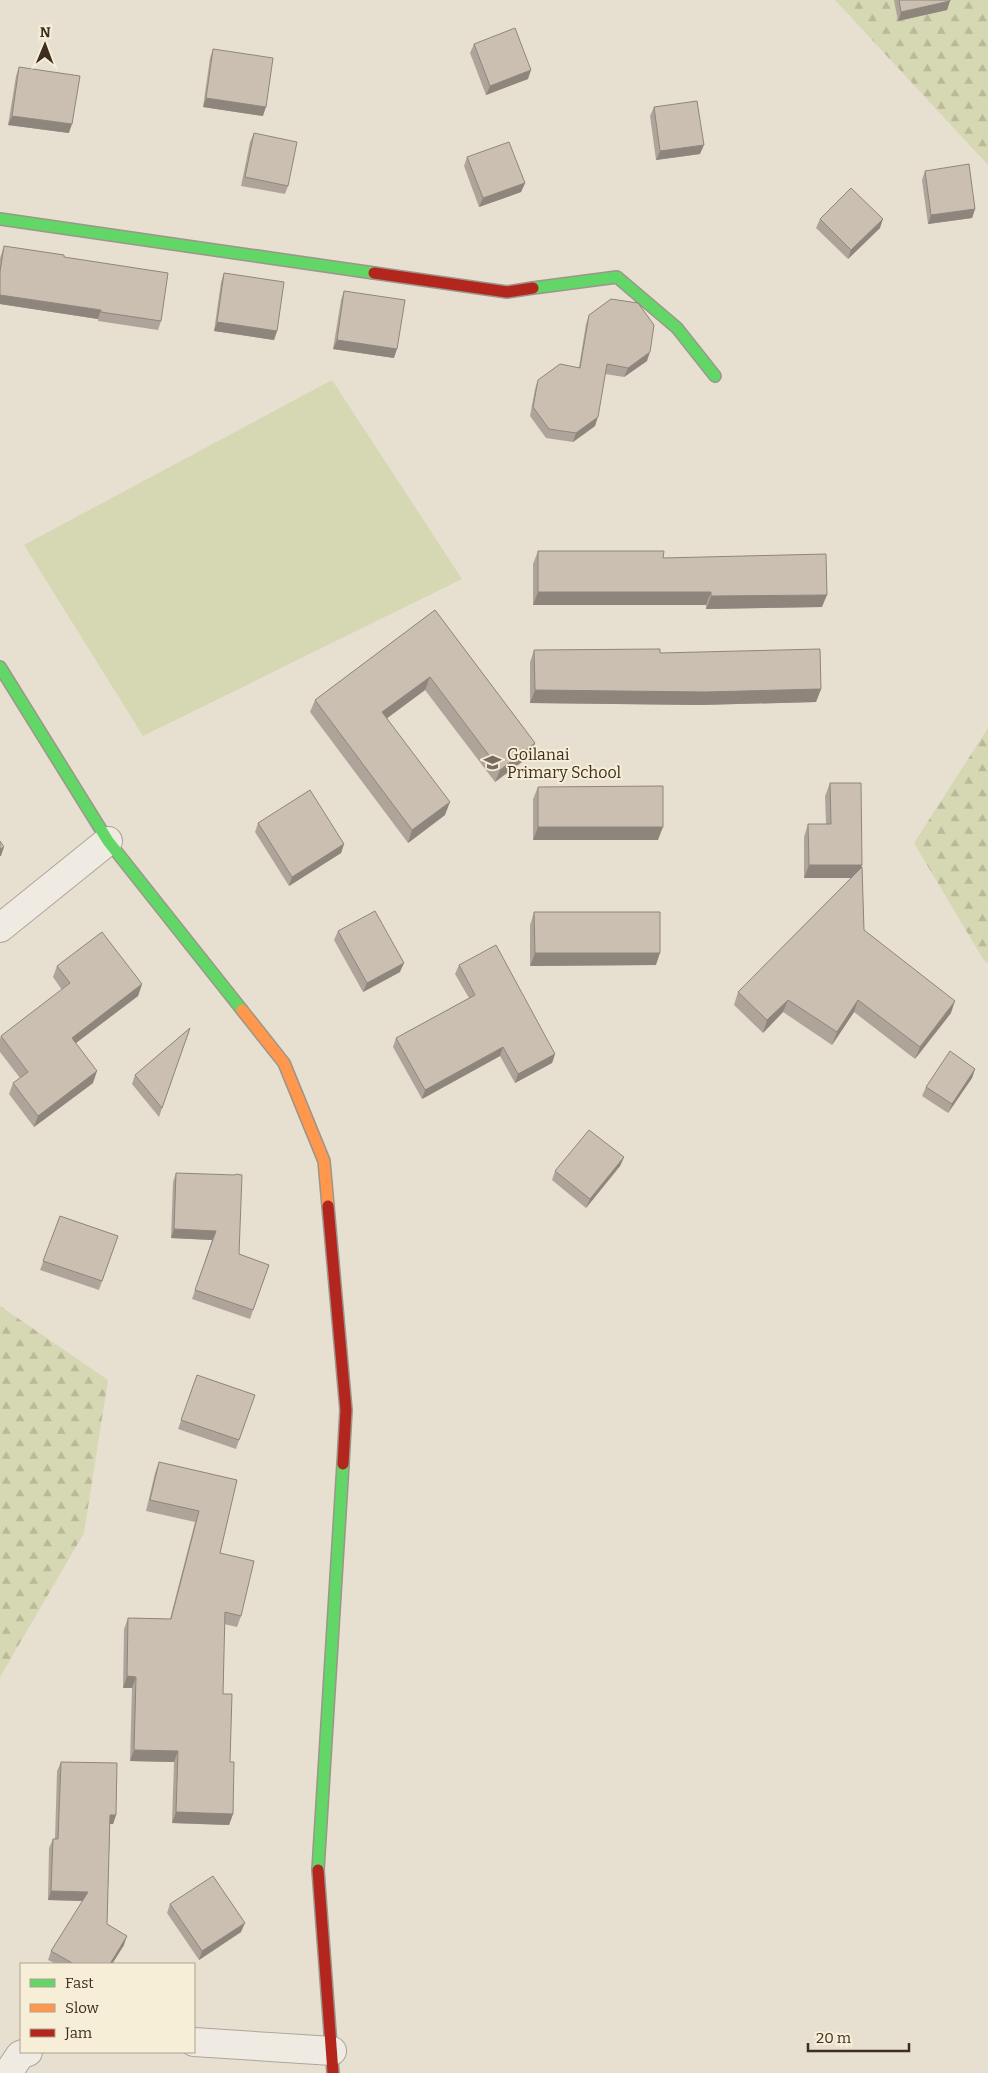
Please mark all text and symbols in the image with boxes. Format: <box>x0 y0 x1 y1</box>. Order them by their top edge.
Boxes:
north arrow <box>20 20 70 70</box>
text: N <box>40 24 51 41</box>
place label: Goilanai Primary School <box>507 745 622 782</box>
school or university icon: Goilanai Primary School <box>483 753 503 773</box>
legend <box>20 1963 195 2053</box>
text: Fast <box>65 1974 94 1992</box>
text: Slow <box>65 1999 100 2017</box>
scale bar <box>808 2020 909 2052</box>
text: Jam <box>64 2024 93 2042</box>
text: 20 m <box>816 2029 852 2047</box>

